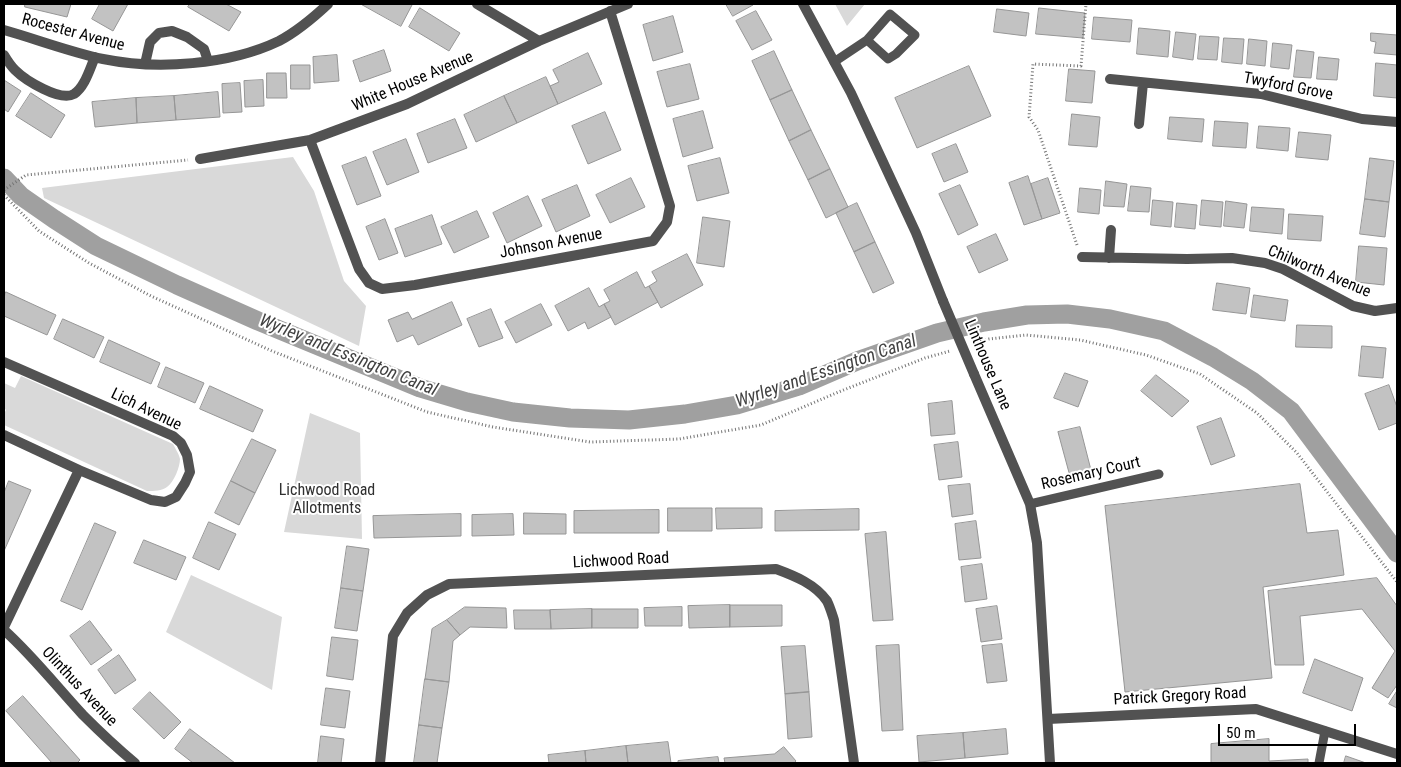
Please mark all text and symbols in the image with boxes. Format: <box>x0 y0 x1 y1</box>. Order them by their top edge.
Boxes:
street label: Rocester Avenue <box>20 10 126 56</box>
street label: White House Avenue <box>350 48 476 116</box>
street label: Twyford Grove <box>1242 69 1334 105</box>
street label: Johnson Avenue <box>498 225 604 263</box>
street label: Chilworth Avenue <box>1265 242 1373 302</box>
water label: Wyrley and Essington Canal <box>256 310 440 402</box>
street label: Linthouse Lane <box>959 317 1015 413</box>
water label: Wyrley and Essington Canal <box>733 331 919 413</box>
street label: Lich Avenue <box>108 385 184 435</box>
street label: Rosemary Court <box>1040 453 1142 495</box>
park label: Lichwood Road Allotments <box>279 481 375 519</box>
street label: Lichwood Road <box>572 549 670 573</box>
street label: Olinthus Avenue <box>37 643 121 731</box>
street label: Patrick Gregory Road <box>1113 684 1247 710</box>
scale bar <box>1221 714 1358 746</box>
text: 50 m <box>1226 724 1256 742</box>

